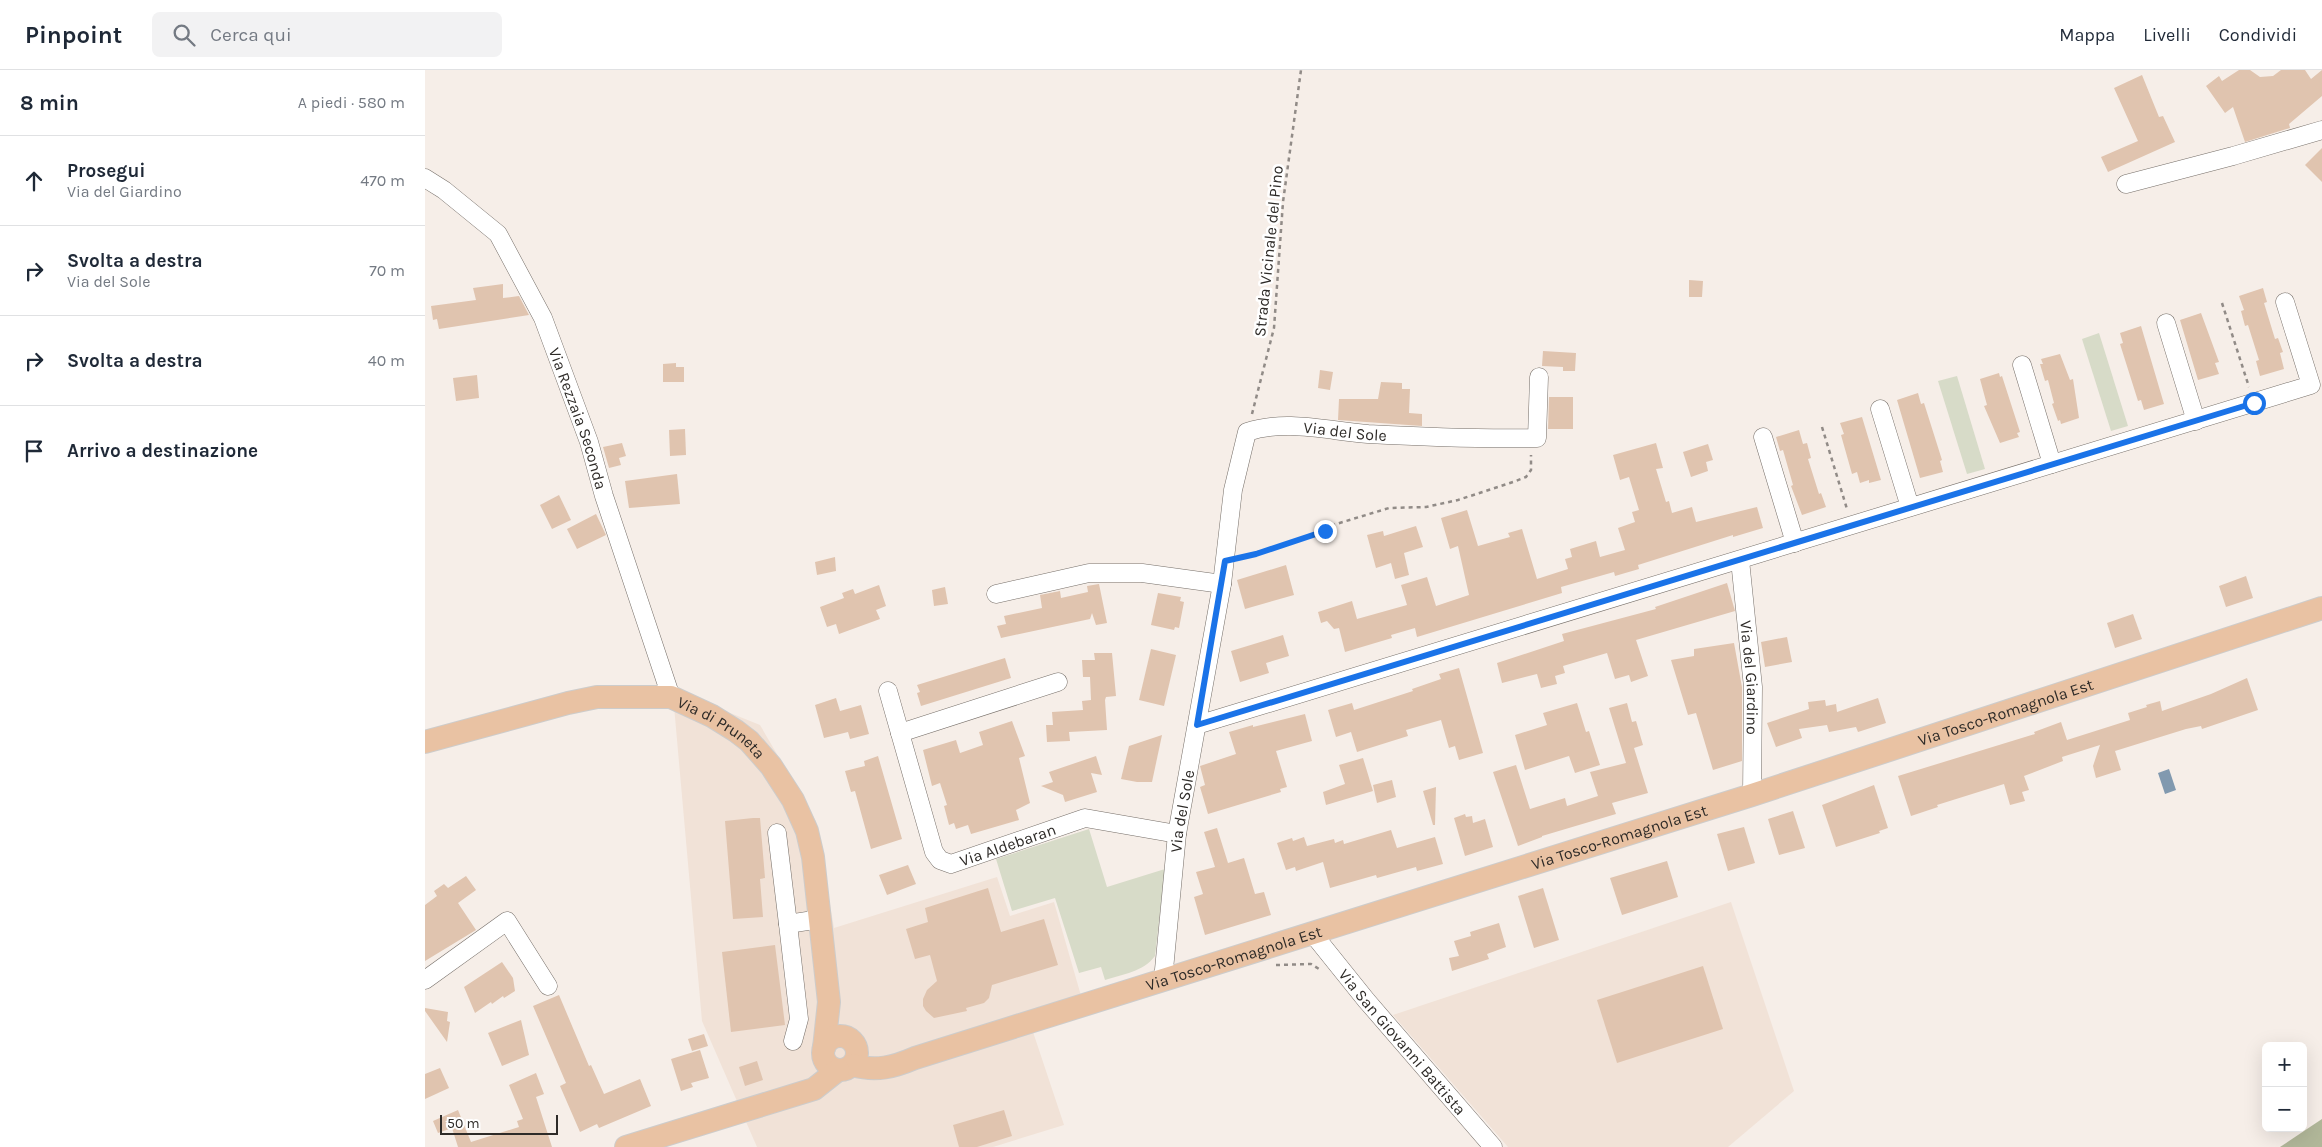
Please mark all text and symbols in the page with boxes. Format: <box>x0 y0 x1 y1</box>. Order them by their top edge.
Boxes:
search box <box>152 12 502 57</box>
text: Pinpoint <box>25 21 122 49</box>
icon: search <box>170 21 198 49</box>
text: Cerca qui <box>210 24 292 46</box>
text: Mappa <box>2059 24 2115 46</box>
text: Livelli <box>2143 24 2191 46</box>
text: Condividi <box>2219 24 2297 46</box>
text: 8 min <box>20 91 79 115</box>
text: A piedi · 580 m <box>298 93 405 112</box>
text: Prosegui <box>67 160 146 182</box>
street label: Strada Vicinale del Pino <box>1250 164 1287 338</box>
icon: ahead <box>20 167 48 195</box>
text: 470 m <box>360 171 405 190</box>
text: Via del Giardino <box>67 182 182 201</box>
text: Svolta a destra <box>67 250 203 272</box>
icon: right <box>20 257 48 285</box>
text: 70 m <box>369 261 405 280</box>
text: Via del Sole <box>67 272 150 291</box>
street label: Via Rezzaia Seconda <box>545 345 611 492</box>
icon: right <box>20 347 48 375</box>
text: Svolta a destra <box>67 350 203 372</box>
text: 40 m <box>368 351 405 370</box>
route start <box>2243 392 2266 415</box>
street label: Via del Sole <box>1303 418 1387 445</box>
icon: arrive <box>20 437 48 465</box>
text: Arrivo a destinazione <box>67 440 258 462</box>
route end <box>1314 520 1337 543</box>
street label: Via del Giardino <box>1736 619 1762 735</box>
street label: Via Tosco-Romagnola Est <box>1916 675 2096 750</box>
street label: Via di Pruneta <box>674 692 769 763</box>
street label: Via del Sole <box>1166 768 1198 853</box>
street label: Via Tosco-Romagnola Est <box>1529 801 1710 874</box>
street label: Via Aldebaran <box>957 820 1058 870</box>
street label: Via Tosco-Romagnola Est <box>1144 922 1324 995</box>
street label: Via San Giovanni Battista <box>1335 965 1470 1119</box>
map controls <box>2262 1042 2307 1132</box>
button: + <box>2262 1042 2307 1087</box>
button: − <box>2262 1087 2307 1132</box>
scale bar <box>440 1112 557 1135</box>
text: 50 m <box>447 1115 480 1132</box>

